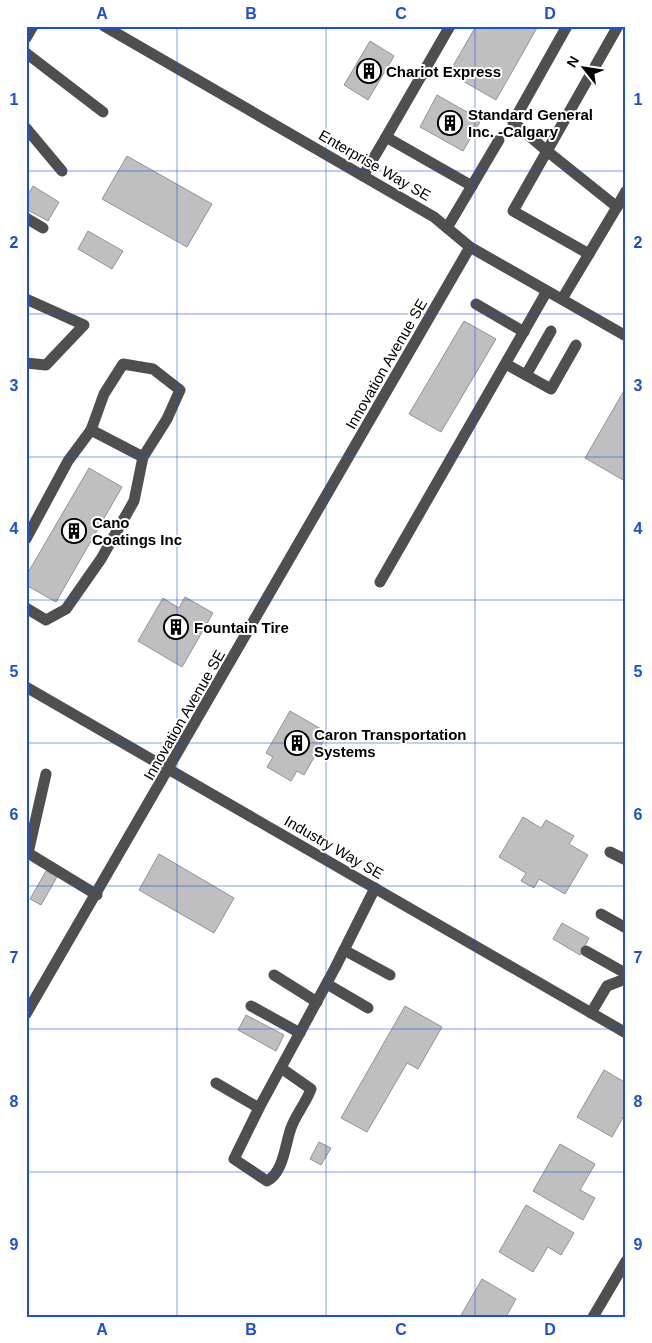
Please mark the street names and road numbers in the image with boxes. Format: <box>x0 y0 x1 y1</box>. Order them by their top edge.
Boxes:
street label: Enterprise Way SE <box>316 126 434 204</box>
street label: Innovation Avenue SE <box>342 296 430 432</box>
street label: Innovation Avenue SE <box>140 647 228 783</box>
street label: Industry Way SE <box>282 812 386 882</box>

